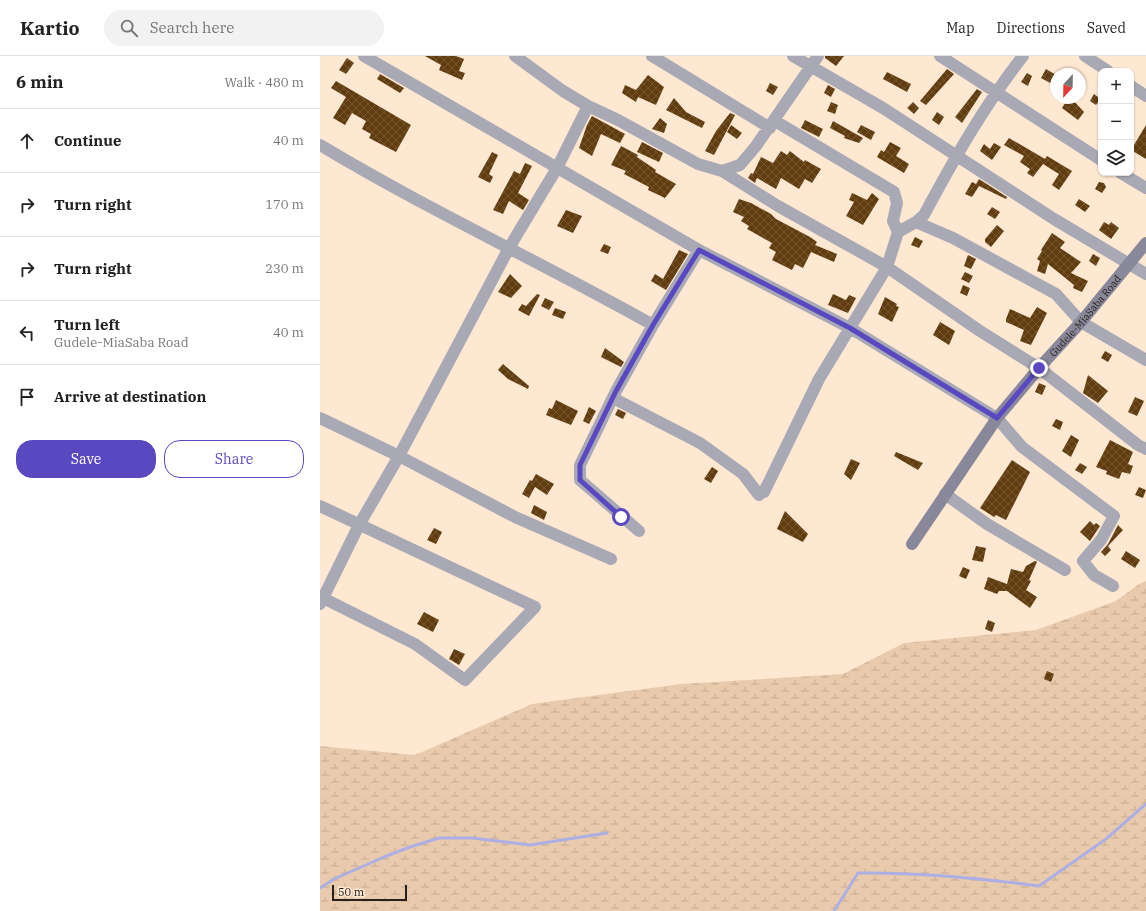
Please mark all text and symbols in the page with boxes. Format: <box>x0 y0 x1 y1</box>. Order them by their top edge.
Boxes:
search box <box>104 10 384 46</box>
text: Kartio <box>20 16 80 40</box>
icon: search <box>118 17 140 39</box>
text: Search here <box>150 18 234 37</box>
text: Map <box>946 19 975 37</box>
text: Directions <box>997 19 1065 37</box>
text: Saved <box>1087 19 1126 37</box>
north arrow <box>1050 68 1086 104</box>
map controls <box>1098 68 1134 176</box>
button: + <box>1098 68 1134 104</box>
text: 6 min <box>16 71 64 93</box>
text: Walk · 480 m <box>225 74 304 91</box>
button: − <box>1098 104 1134 140</box>
icon: ahead <box>16 130 38 152</box>
text: Continue <box>54 131 121 150</box>
text: 40 m <box>273 132 304 149</box>
button: layers <box>1098 140 1134 176</box>
icon: right <box>16 194 38 216</box>
text: Turn right <box>54 195 132 214</box>
text: 170 m <box>265 196 304 213</box>
icon: right <box>16 258 38 280</box>
text: Turn right <box>54 259 132 278</box>
text: 230 m <box>265 260 304 277</box>
street label: Gudele-MiaSaba Road <box>1046 272 1124 359</box>
text: Turn left <box>54 315 120 334</box>
icon: left <box>16 322 38 344</box>
text: 40 m <box>273 324 304 341</box>
text: Gudele-MiaSaba Road <box>54 334 189 351</box>
route end <box>1030 359 1048 377</box>
icon: arrive <box>16 386 38 408</box>
text: Arrive at destination <box>54 387 206 406</box>
button: Save <box>16 440 156 478</box>
button: Share <box>164 440 304 478</box>
route start <box>612 508 630 526</box>
scale bar <box>332 883 407 902</box>
text: 50 m <box>338 885 364 899</box>

